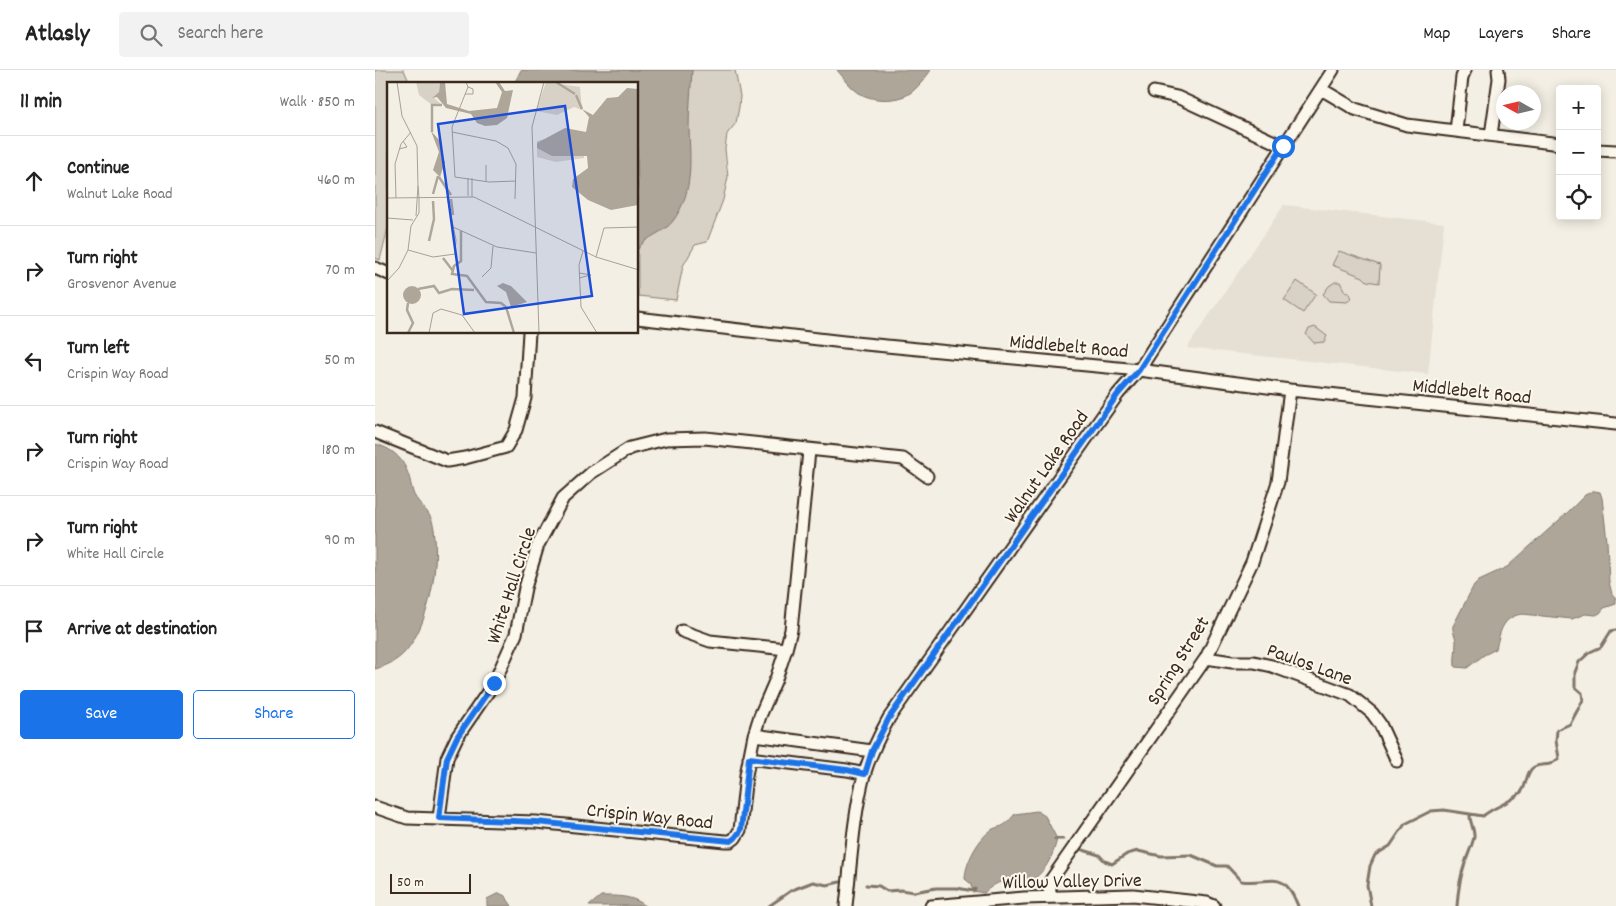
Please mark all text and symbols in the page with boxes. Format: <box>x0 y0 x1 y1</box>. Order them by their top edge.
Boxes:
search box <box>119 12 469 57</box>
text: Atlasly <box>25 18 89 52</box>
icon: search <box>137 21 165 49</box>
text: Search here <box>177 21 263 48</box>
text: Map <box>1423 22 1450 47</box>
text: Layers <box>1478 22 1524 47</box>
text: Share <box>1552 22 1591 47</box>
inset map <box>387 82 639 334</box>
north arrow <box>1496 85 1541 130</box>
map controls <box>1556 85 1601 220</box>
button: + <box>1556 85 1601 130</box>
text: 11 min <box>20 88 62 118</box>
text: Walk · 850 m <box>280 91 355 114</box>
button: − <box>1556 130 1601 175</box>
route start <box>1272 135 1295 158</box>
text: Continue <box>67 156 129 183</box>
icon: ahead <box>20 167 48 195</box>
text: 460 m <box>317 169 355 192</box>
button: locate <box>1556 175 1601 220</box>
text: Walnut Lake Road <box>67 183 173 206</box>
text: Turn right <box>67 246 138 273</box>
icon: right <box>20 257 48 285</box>
text: 70 m <box>325 259 355 282</box>
text: Grosvenor Avenue <box>67 273 176 296</box>
street label: Middlebelt Road <box>1008 329 1129 367</box>
text: Turn left <box>67 336 130 363</box>
icon: left <box>20 347 48 375</box>
text: 50 m <box>324 349 355 372</box>
text: Crispin Way Road <box>67 363 169 386</box>
street label: Middlebelt Road <box>1411 373 1532 413</box>
street label: Walnut Lake Road <box>998 406 1097 530</box>
text: Turn right <box>67 426 138 453</box>
icon: right <box>20 437 48 465</box>
text: 180 m <box>322 439 355 462</box>
text: Crispin Way Road <box>67 453 169 476</box>
text: Turn right <box>67 516 138 543</box>
street label: White Hall Circle <box>481 524 545 648</box>
icon: right <box>20 527 48 555</box>
text: 90 m <box>324 529 355 552</box>
text: White Hall Circle <box>67 543 164 566</box>
street label: Spring Street <box>1141 612 1218 712</box>
icon: arrive <box>20 617 48 645</box>
text: Arrive at destination <box>67 617 217 644</box>
street label: Paulos Lane <box>1262 637 1356 694</box>
route end <box>483 672 506 695</box>
button: Save <box>20 690 183 739</box>
button: Share <box>193 690 355 739</box>
street label: Crispin Way Road <box>585 797 714 839</box>
street label: Willow Valley Drive <box>1002 868 1142 898</box>
scale bar <box>390 871 471 894</box>
text: 50 m <box>397 873 424 893</box>

